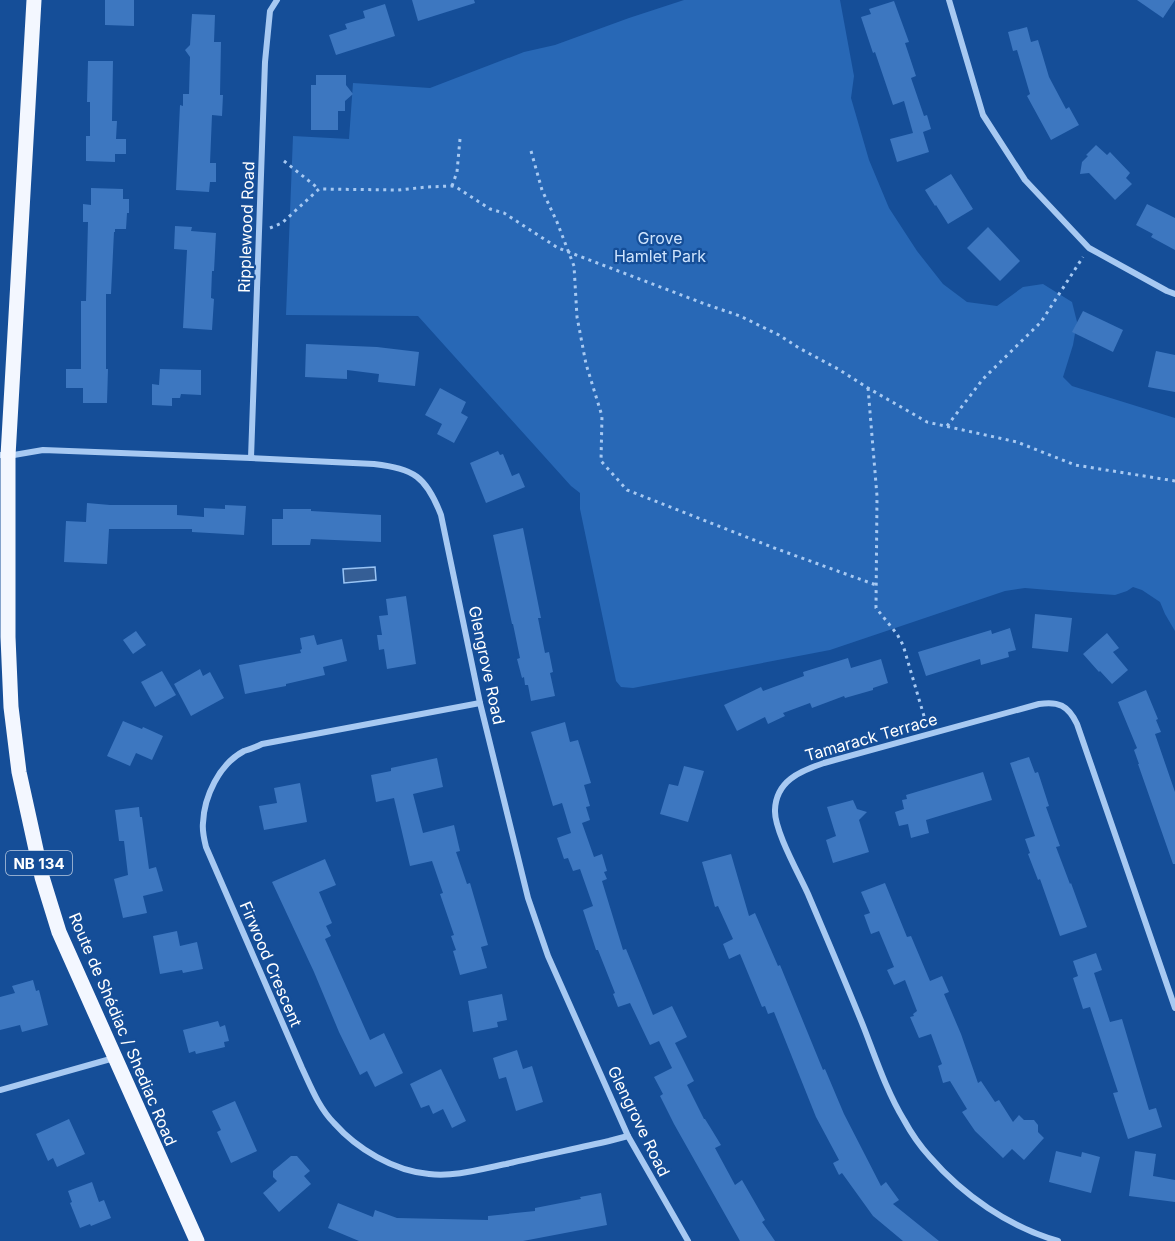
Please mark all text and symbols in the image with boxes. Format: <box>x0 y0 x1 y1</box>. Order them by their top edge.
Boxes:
street label: Ripplewood Road <box>234 161 258 293</box>
park label: Grove Hamlet Park <box>614 228 706 266</box>
street label: Glengrove Road <box>465 604 509 726</box>
street label: Tamarack Terrace <box>803 709 939 765</box>
road number: NB 134 <box>6 851 72 875</box>
street label: Firwood Crescent <box>236 898 306 1030</box>
street label: Route de Shédiac / Shediac Road <box>65 909 181 1149</box>
street label: Glengrove Road <box>604 1062 674 1180</box>

